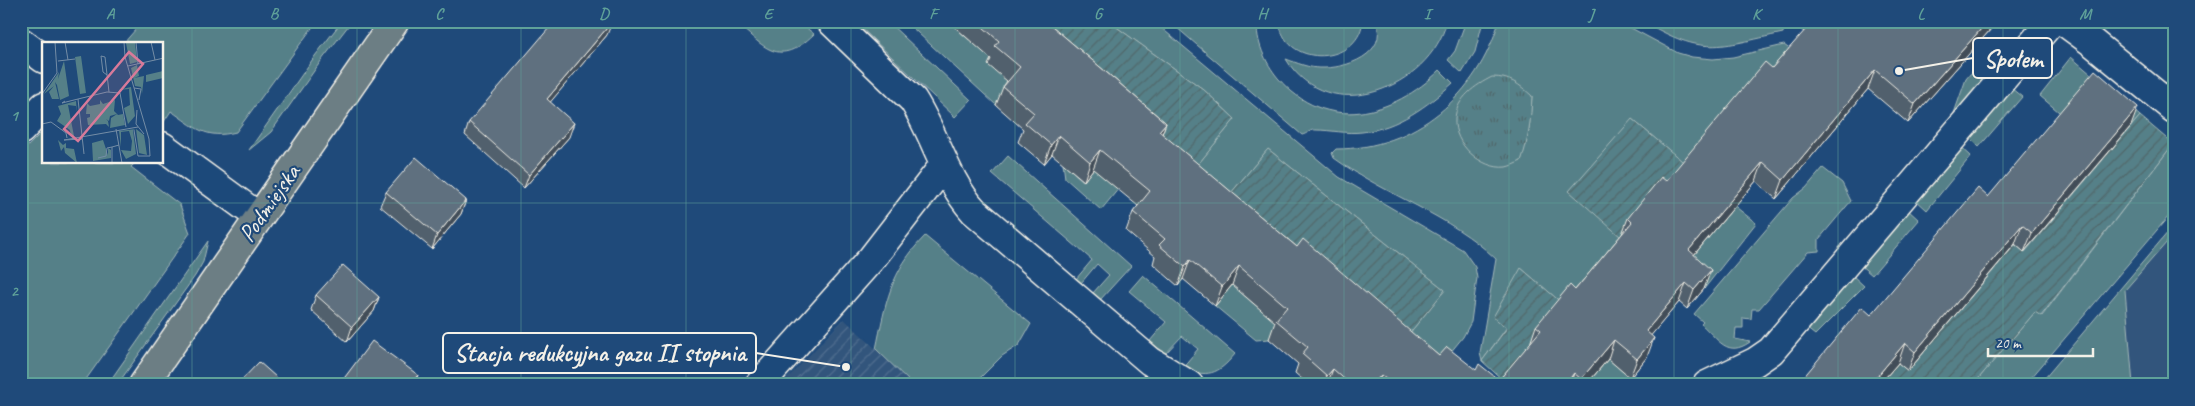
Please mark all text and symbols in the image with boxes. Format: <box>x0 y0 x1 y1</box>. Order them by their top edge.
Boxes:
text: A <box>106 4 116 24</box>
text: B <box>270 4 280 24</box>
text: C <box>435 4 445 24</box>
text: D <box>599 4 610 24</box>
text: E <box>764 4 775 24</box>
text: F <box>929 4 940 24</box>
text: G <box>1094 4 1104 24</box>
text: H <box>1257 4 1269 24</box>
text: I <box>1424 4 1434 24</box>
text: J <box>1587 4 1596 24</box>
text: K <box>1752 4 1764 24</box>
text: L <box>1918 4 1926 24</box>
text: M <box>2079 4 2093 24</box>
callout: Społem <box>1973 38 2052 78</box>
inset map <box>42 42 164 164</box>
text: Społem <box>1983 43 2045 75</box>
text: 1 <box>10 106 19 126</box>
street label: Podmiejska <box>232 157 307 247</box>
text: 2 <box>10 281 19 301</box>
scale bar <box>1988 326 2092 358</box>
callout: Stacja redukcyjna gazu II stopnia <box>443 333 756 373</box>
text: 20 m <box>1995 334 2022 353</box>
text: Stacja redukcyjna gazu II stopnia <box>454 337 748 369</box>

